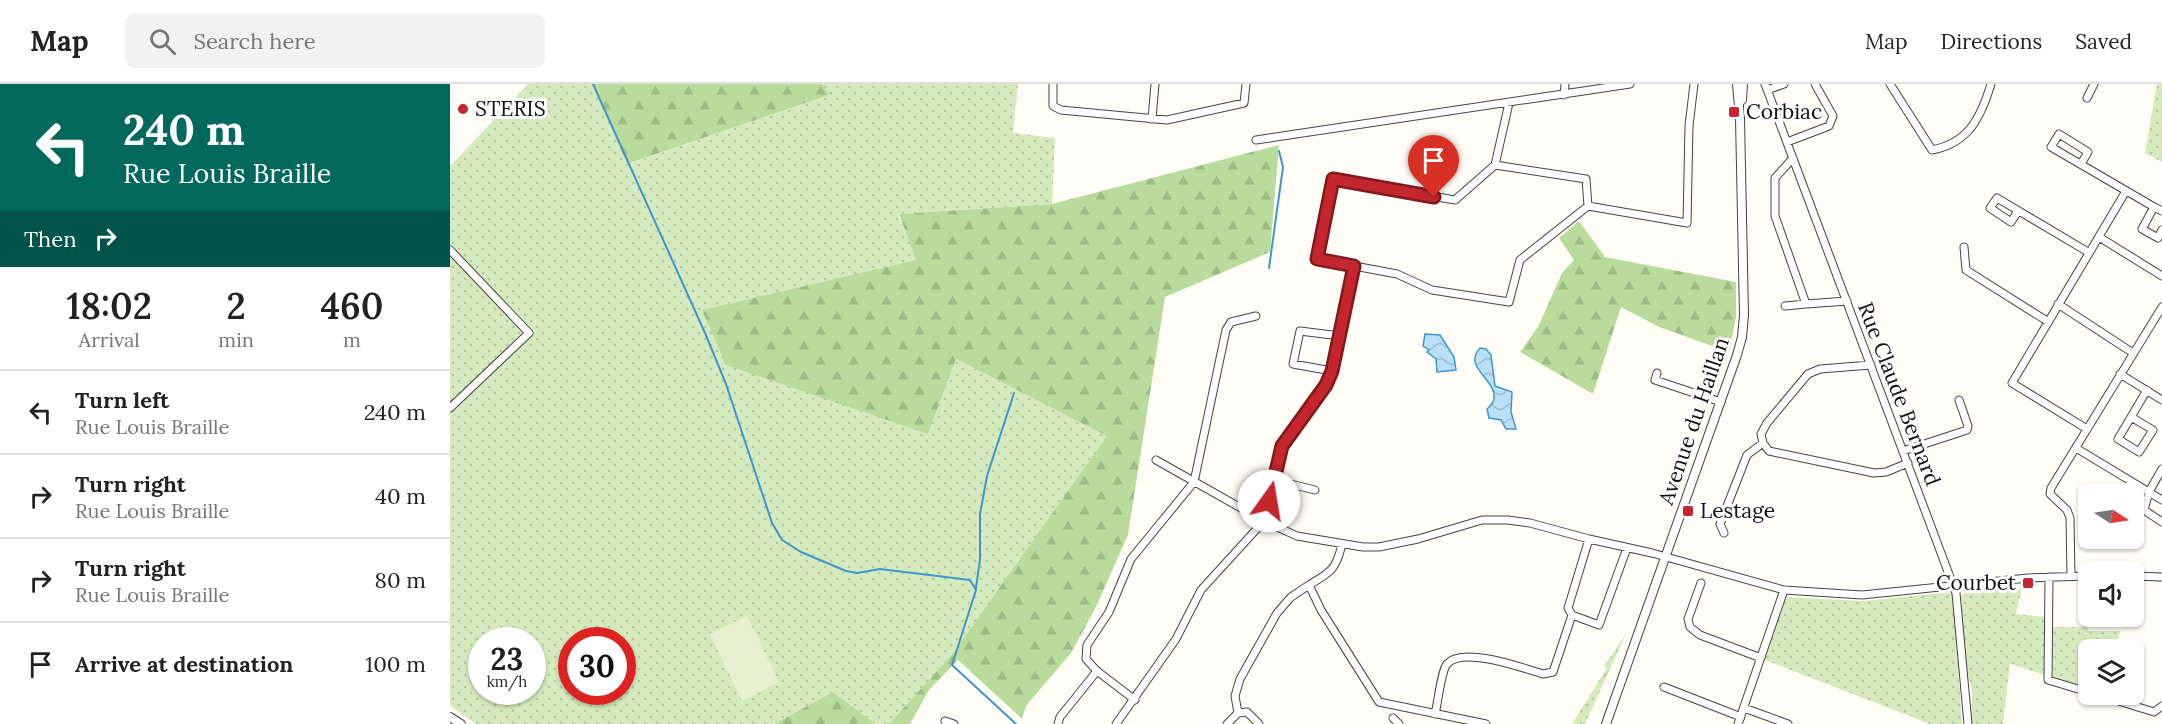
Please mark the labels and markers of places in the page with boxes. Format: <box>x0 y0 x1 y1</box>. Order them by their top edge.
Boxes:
place label: STERIS <box>475 95 546 122</box>
place label: Corbiac <box>1746 98 1822 125</box>
marker: STERIS <box>456 102 470 116</box>
marker: Corbiac <box>1727 105 1741 119</box>
pin <box>1408 135 1459 197</box>
place label: Lestage <box>1700 497 1775 524</box>
marker: Lestage <box>1681 504 1695 518</box>
place label: Courbet <box>1936 569 2017 596</box>
marker: Courbet <box>2021 576 2035 590</box>

